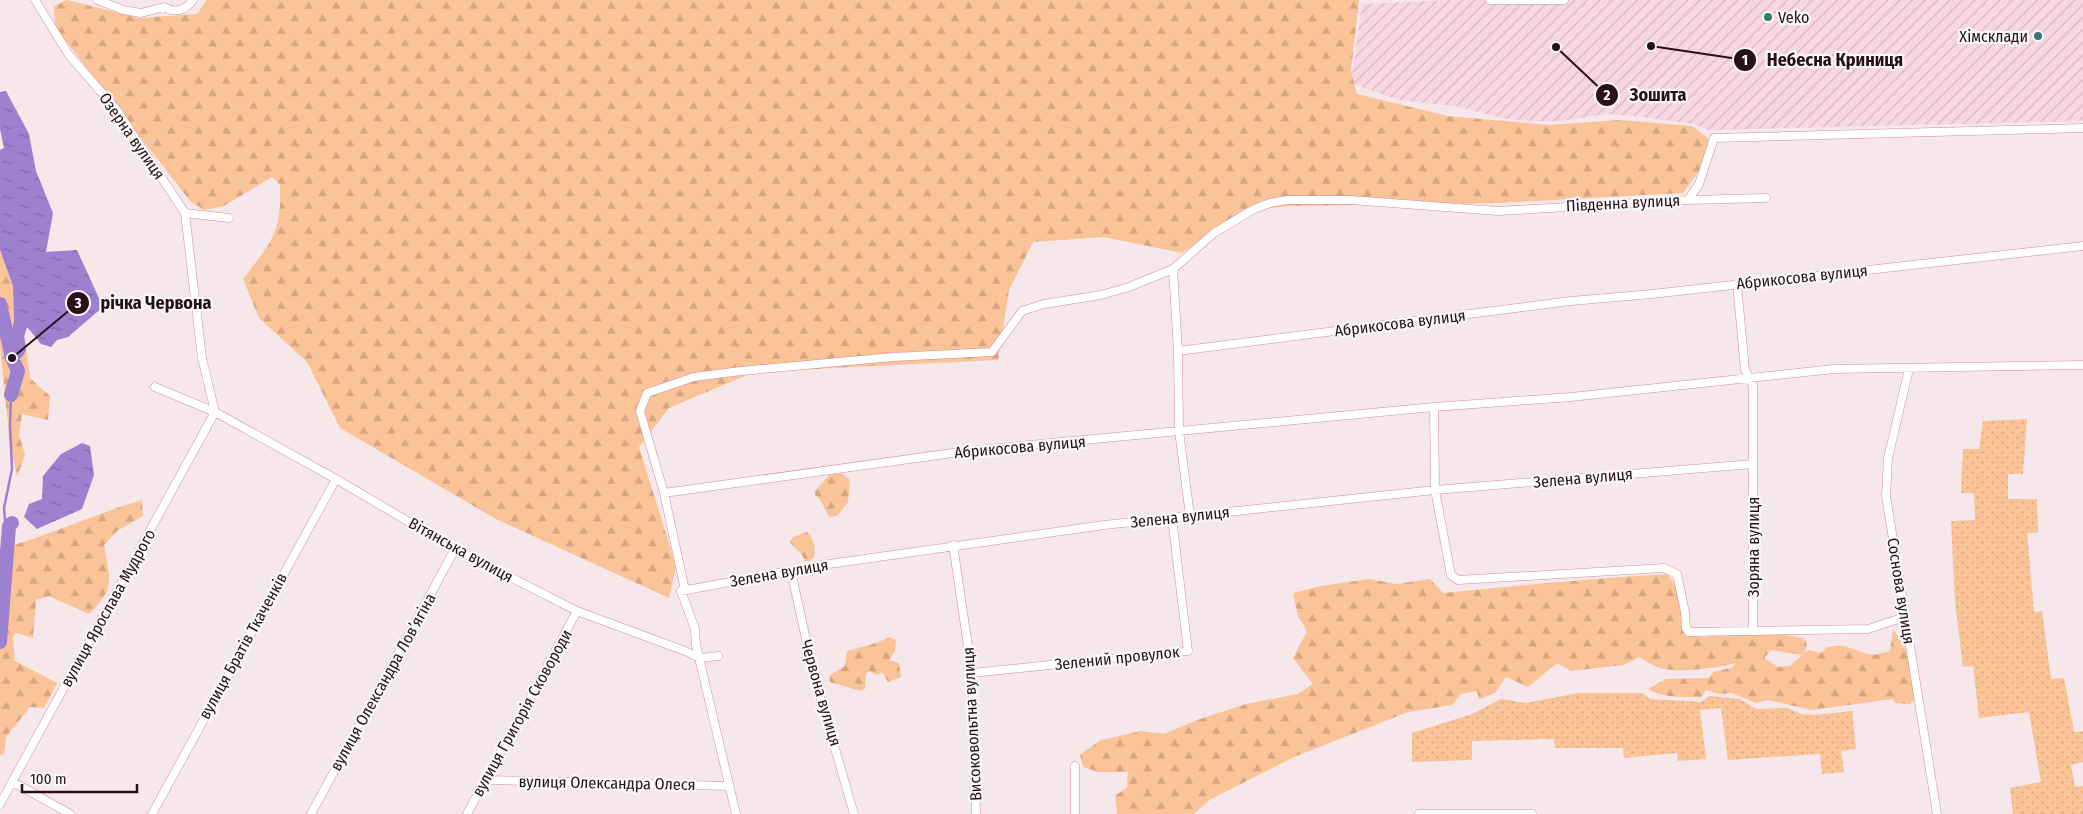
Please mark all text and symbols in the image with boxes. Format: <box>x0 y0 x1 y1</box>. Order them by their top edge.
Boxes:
place label: Veko <box>1778 8 1809 27</box>
marker: Veko <box>1762 11 1774 23</box>
place label: Хімсклади <box>1959 27 2028 46</box>
marker: Хімсклади <box>2032 30 2044 42</box>
callout: Небесна Криниця <box>1732 43 1914 76</box>
text: Небесна Криниця <box>1767 49 1903 71</box>
text: 1 <box>1742 51 1748 69</box>
callout: Зошита <box>1595 78 1696 111</box>
text: Зошита <box>1629 84 1686 106</box>
text: 2 <box>1603 86 1611 104</box>
street label: Озерна вулиця <box>95 89 169 183</box>
street label: Південна вулиця <box>1565 191 1681 215</box>
street label: Абрикосова вулиця <box>1735 261 1869 293</box>
callout: річка Червона <box>66 287 222 320</box>
text: річка Червона <box>101 292 212 314</box>
text: 3 <box>73 294 82 312</box>
street label: Абрикосова вулиця <box>1333 306 1467 340</box>
street label: Абрикосова вулиця <box>953 432 1087 462</box>
street label: Зелена вулиця <box>1533 464 1633 492</box>
street label: Зоряна вулиця <box>1744 497 1763 597</box>
street label: Зелена вулиця <box>1129 502 1231 532</box>
street label: Вітянська вулиця <box>405 513 517 587</box>
street label: вулиця Ярослава Мудрого <box>57 526 159 690</box>
street label: Соснова вулиця <box>1883 536 1919 646</box>
street label: Зелена вулиця <box>728 555 830 591</box>
street label: вулиця Братів Ткаченків <box>195 570 291 722</box>
street label: вулиця Олександра Ловʼягіна <box>326 590 440 774</box>
street label: вулиця Григорія Сковороди <box>468 626 576 800</box>
street label: Червона вулиця <box>797 638 845 748</box>
street label: Зелений провулок <box>1054 642 1181 674</box>
street label: Високовольтна вулиця <box>958 647 986 801</box>
scale bar <box>22 762 138 794</box>
text: 100 m <box>30 770 67 788</box>
street label: вулиця Олександра Олеся <box>518 772 696 794</box>

